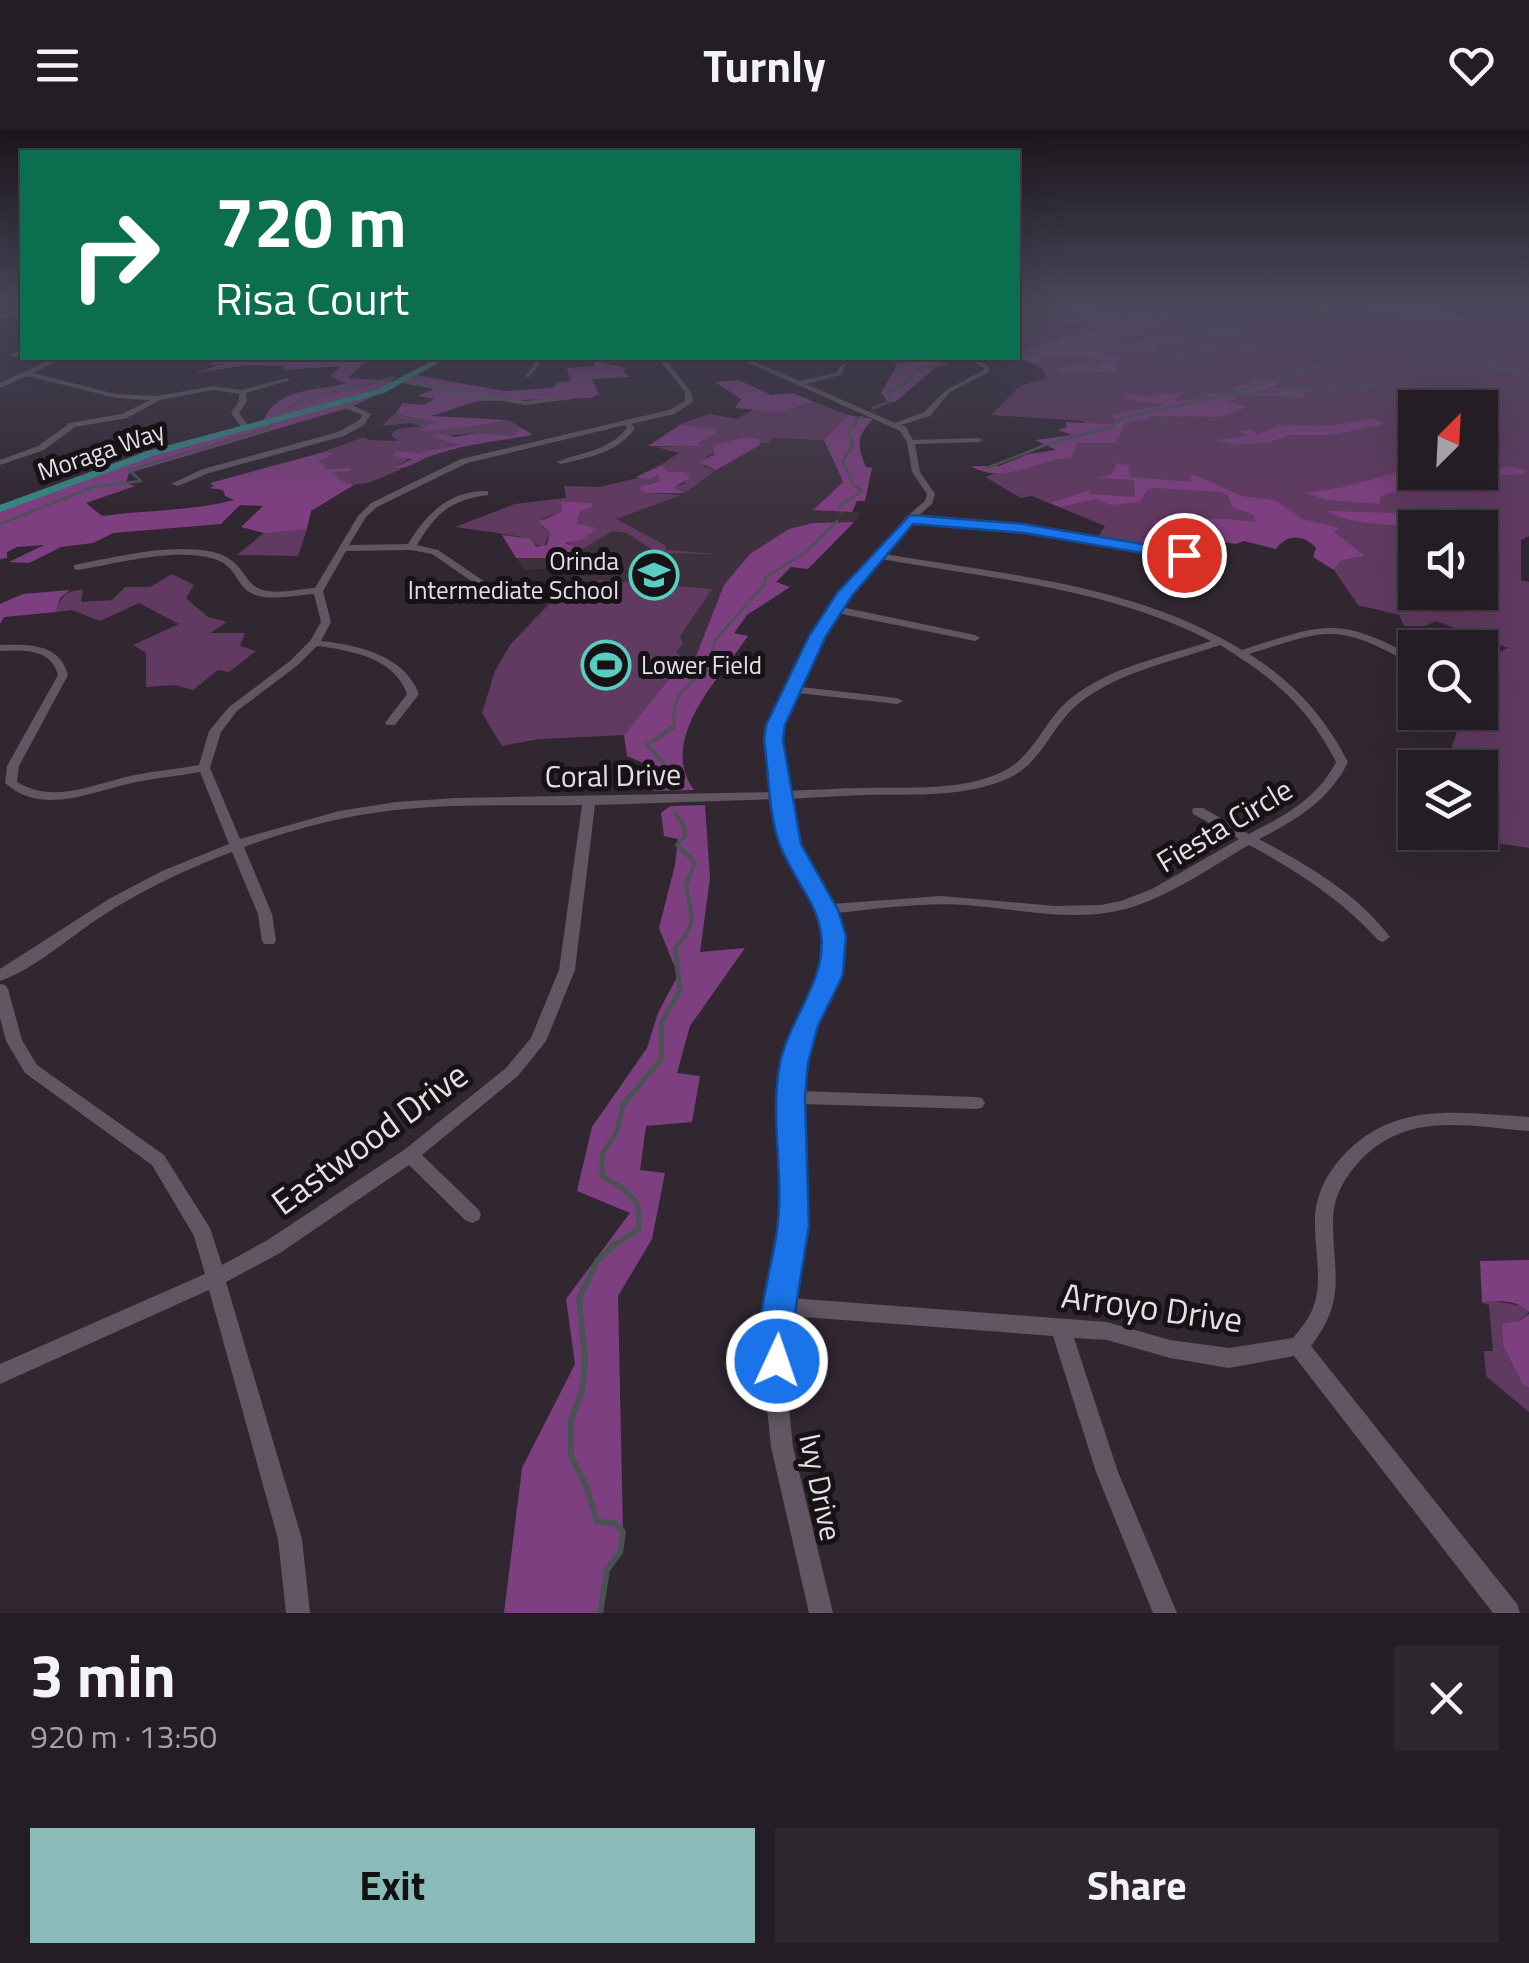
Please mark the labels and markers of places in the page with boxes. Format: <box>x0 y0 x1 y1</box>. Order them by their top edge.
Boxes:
pin <box>1142 513 1227 598</box>
place label: Orinda Intermediate School <box>408 542 619 609</box>
school or university icon: Orinda Intermediate School <box>628 549 680 601</box>
sports icon: Lower Field <box>580 639 632 691</box>
place label: Lower Field <box>641 646 762 684</box>

